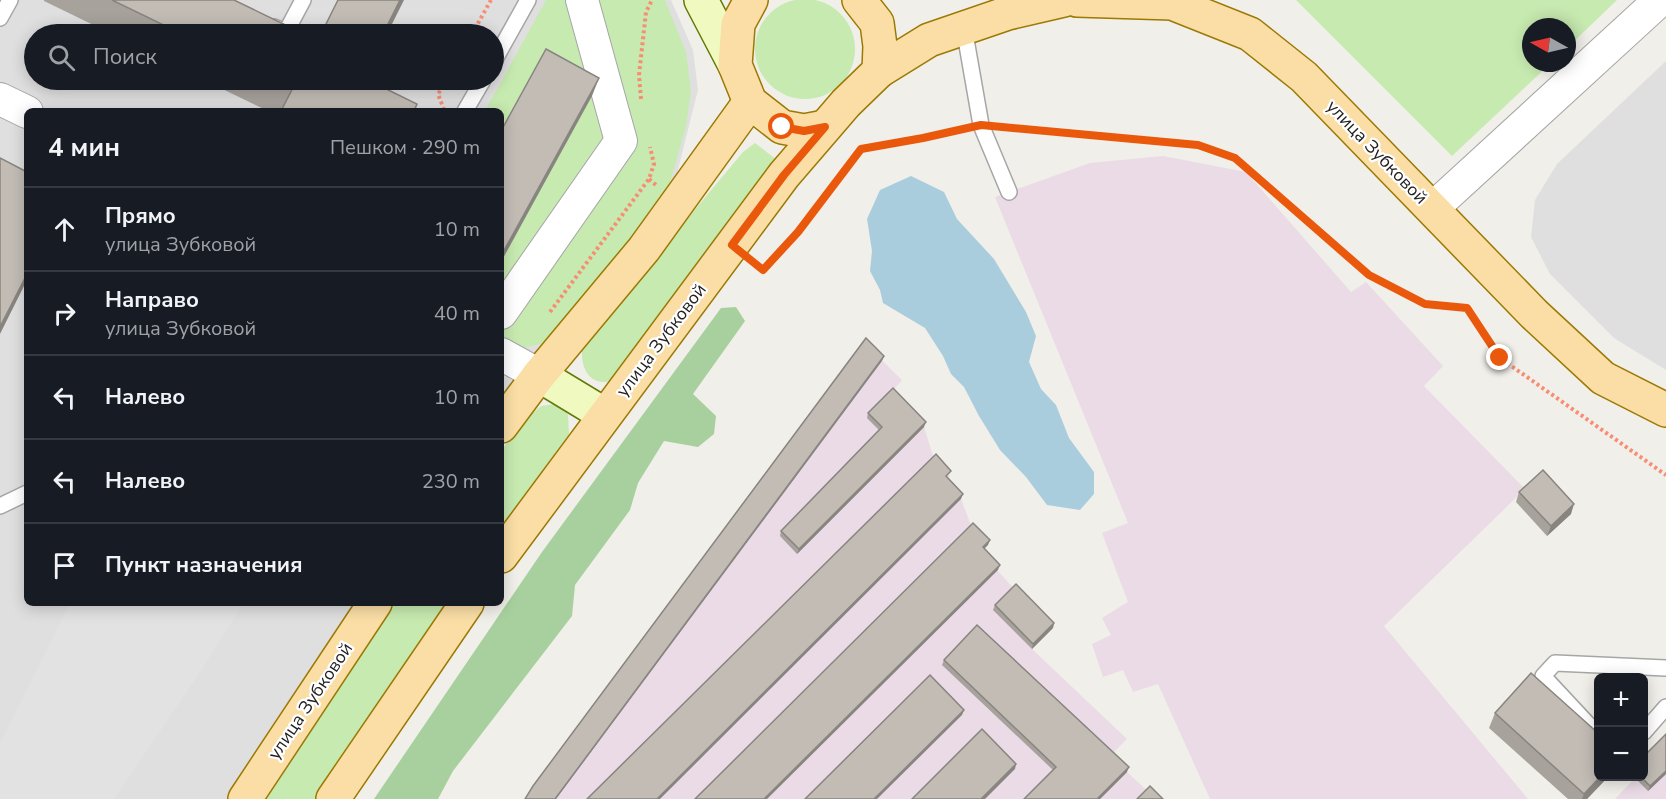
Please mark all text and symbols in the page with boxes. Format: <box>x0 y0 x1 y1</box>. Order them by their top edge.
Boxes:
north arrow <box>1522 18 1576 72</box>
search box <box>24 24 504 90</box>
icon: search <box>45 41 78 74</box>
text: Поиск <box>93 42 157 72</box>
street label: улица Зубковой <box>1321 95 1433 209</box>
route start <box>768 113 794 139</box>
text: 4 мин <box>48 130 120 165</box>
text: Пешком · 290 m <box>330 134 480 161</box>
text: Прямо <box>105 201 176 231</box>
icon: ahead <box>48 213 81 246</box>
text: 10 m <box>434 216 480 243</box>
text: улица Зубковой <box>105 231 256 258</box>
street label: улица Зубковой <box>610 278 712 402</box>
text: Направо <box>105 285 199 315</box>
icon: right <box>48 297 81 330</box>
text: 40 m <box>434 300 480 327</box>
text: улица Зубковой <box>105 315 256 342</box>
route end <box>1486 344 1512 370</box>
icon: left <box>48 381 81 414</box>
text: Налево <box>105 382 185 412</box>
text: 10 m <box>434 384 480 411</box>
icon: left <box>48 465 81 498</box>
text: Налево <box>105 466 185 496</box>
text: 230 m <box>422 468 480 495</box>
icon: arrive <box>48 549 81 582</box>
text: Пункт назначения <box>105 550 303 580</box>
street label: улица Зубковой <box>262 638 358 764</box>
map controls <box>1594 673 1648 781</box>
button: + <box>1594 673 1648 727</box>
button: − <box>1594 727 1648 781</box>

